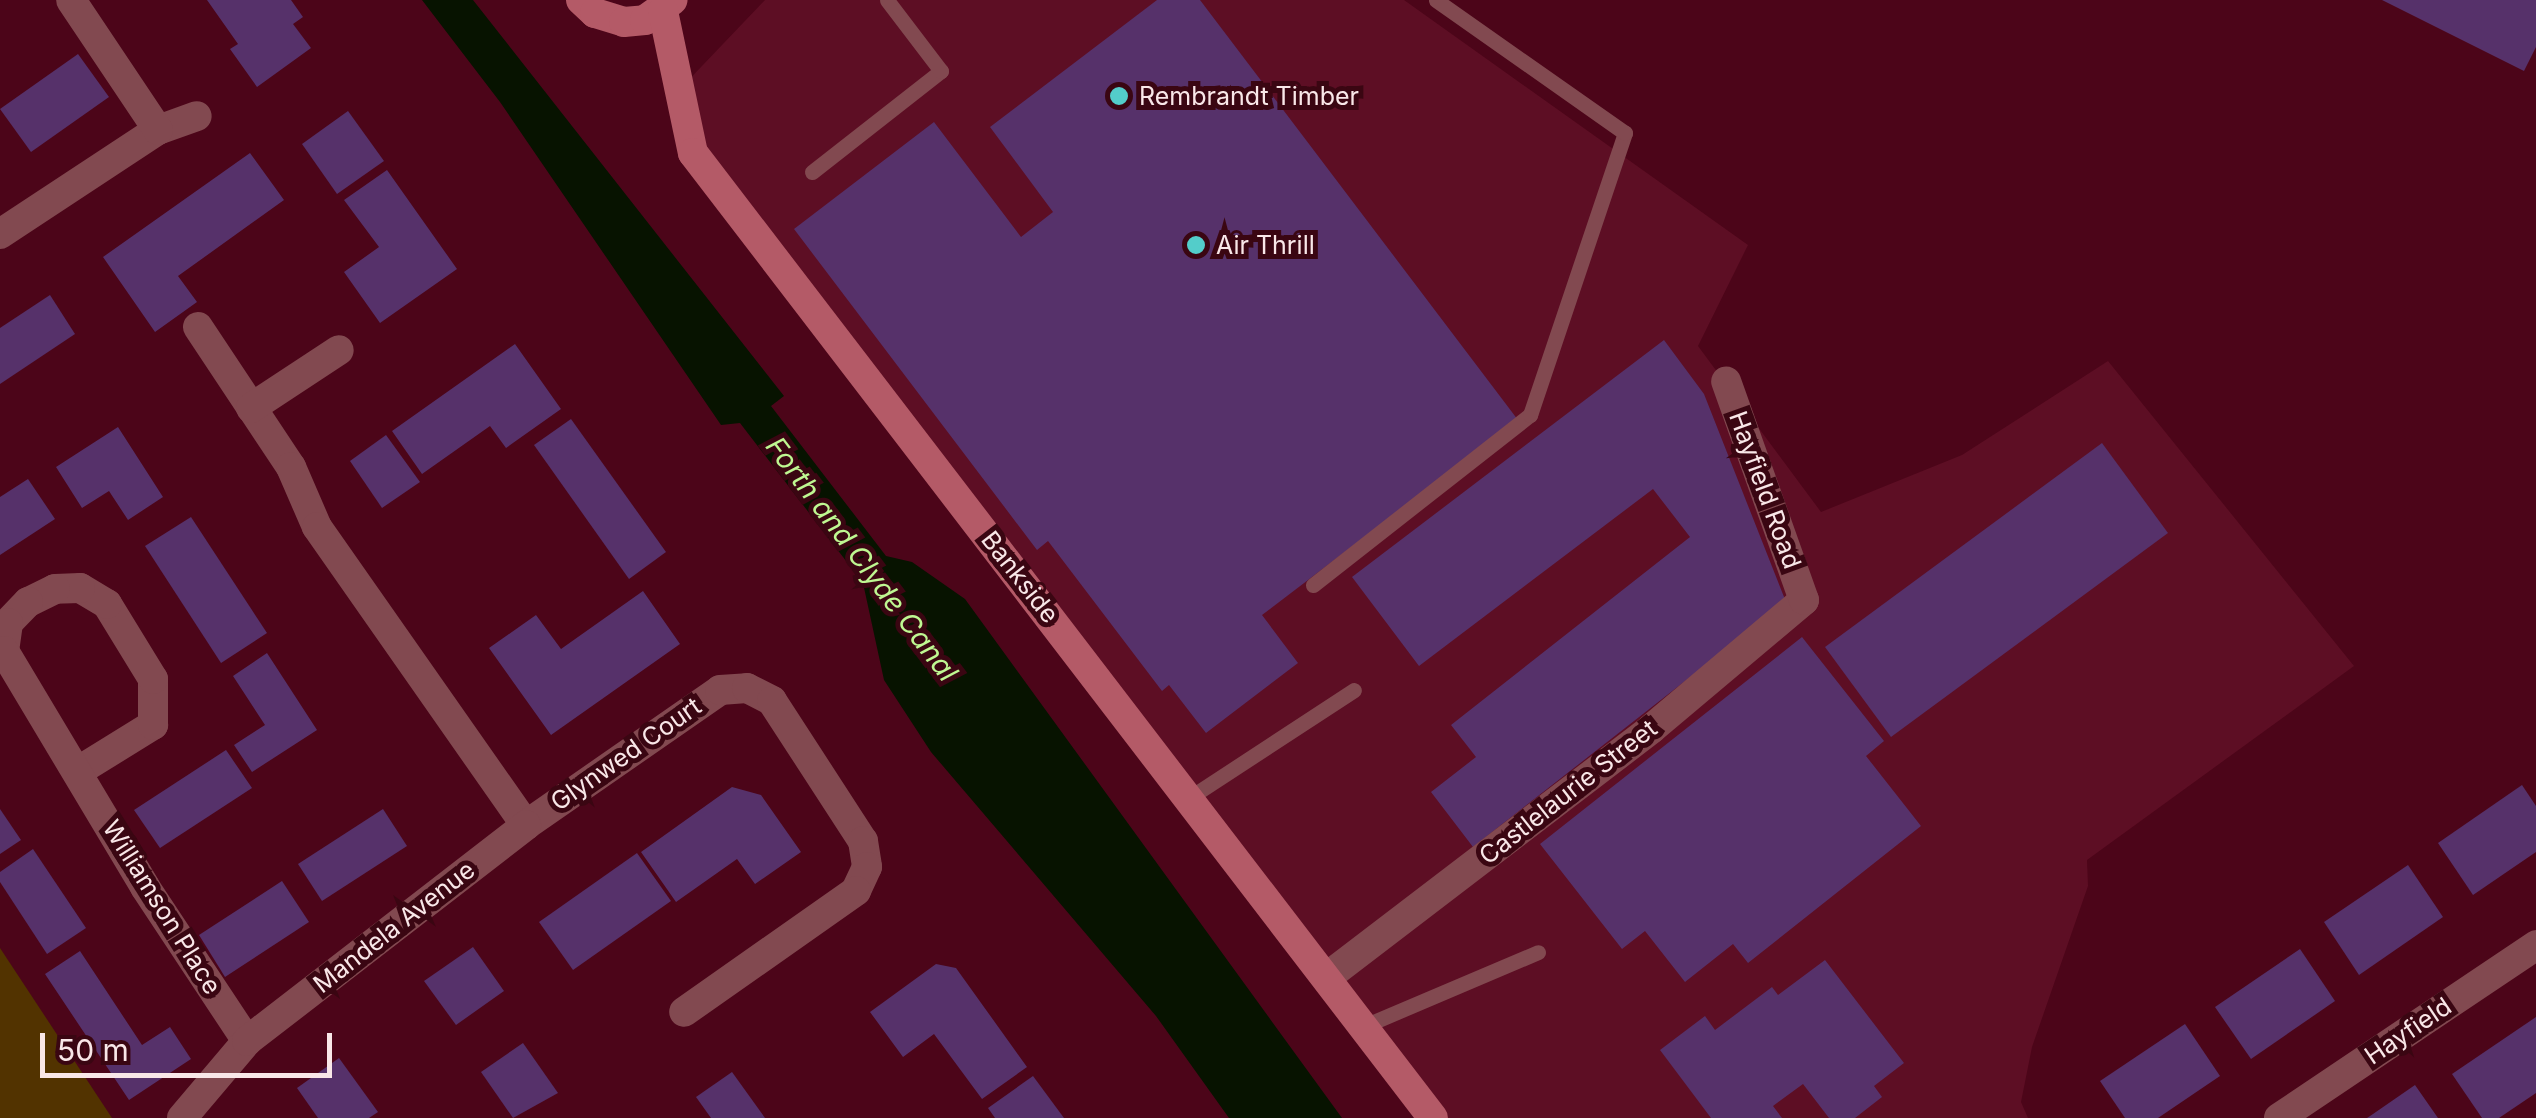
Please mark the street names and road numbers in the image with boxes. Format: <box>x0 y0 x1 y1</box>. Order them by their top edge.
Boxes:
street label: Hayfield Road <box>1723 407 1807 573</box>
street label: Bankside <box>975 525 1065 629</box>
street label: Glynwed Court <box>545 691 707 817</box>
street label: Castlelaurie Street <box>1473 713 1663 871</box>
street label: Williamson Place <box>96 814 228 1000</box>
street label: Mandela Avenue <box>307 855 481 999</box>
street label: Hayfield <box>2359 991 2457 1071</box>

